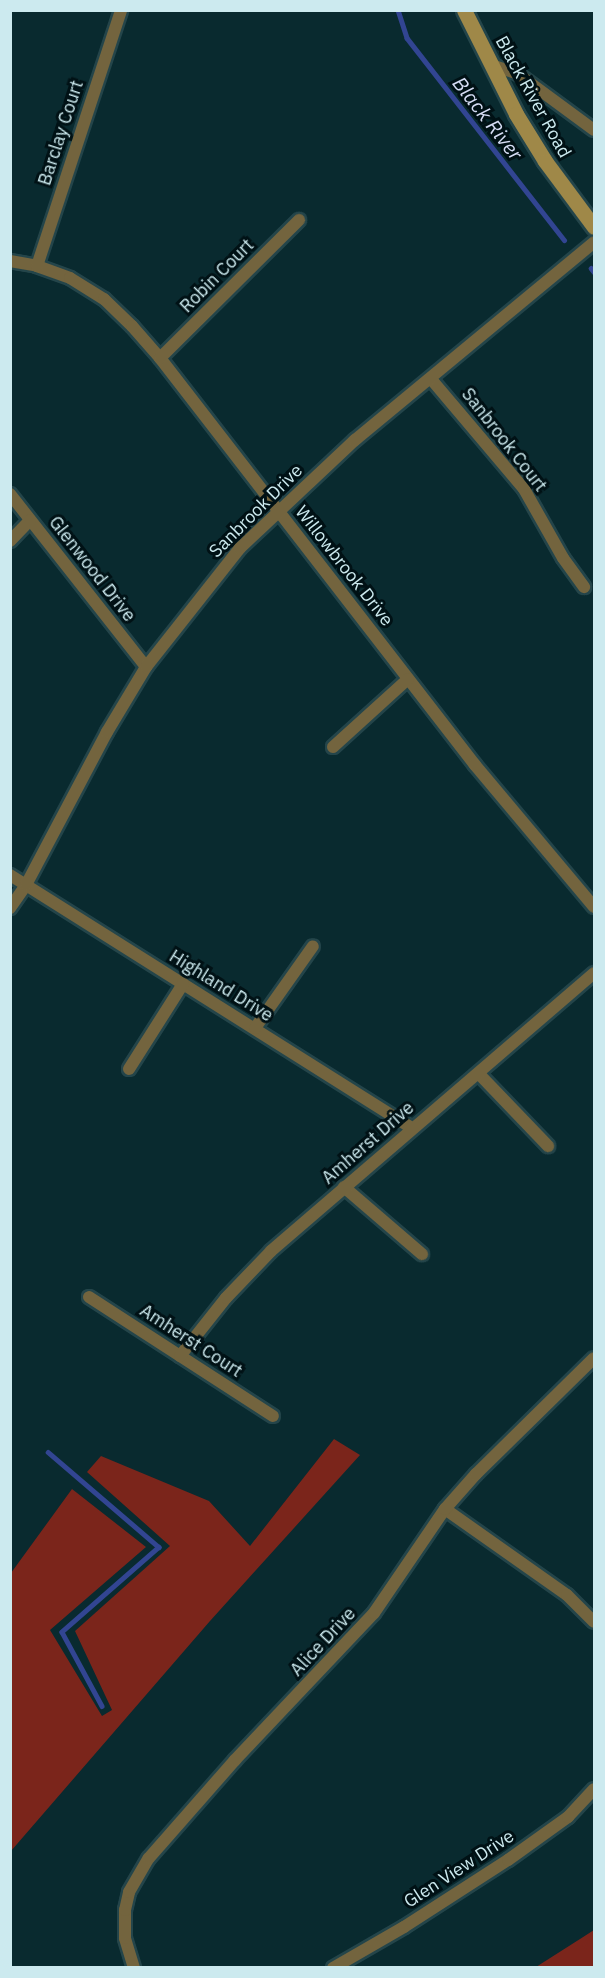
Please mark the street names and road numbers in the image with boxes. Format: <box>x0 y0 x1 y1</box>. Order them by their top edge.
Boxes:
street label: Black River Road <box>491 32 575 162</box>
street label: Barclay Court <box>34 78 88 188</box>
street label: Robin Court <box>176 235 258 317</box>
street label: Sanbrook Court <box>457 384 551 496</box>
street label: Sanbrook Drive <box>205 460 307 562</box>
street label: Willowbrook Drive <box>290 502 398 630</box>
street label: Glenwood Drive <box>44 512 140 626</box>
street label: Highland Drive <box>165 946 277 1026</box>
street label: Amherst Drive <box>318 1097 418 1189</box>
street label: Amherst Court <box>136 1300 246 1382</box>
street label: Alice Drive <box>286 1603 360 1681</box>
street label: Glen View Drive <box>400 1825 518 1913</box>

